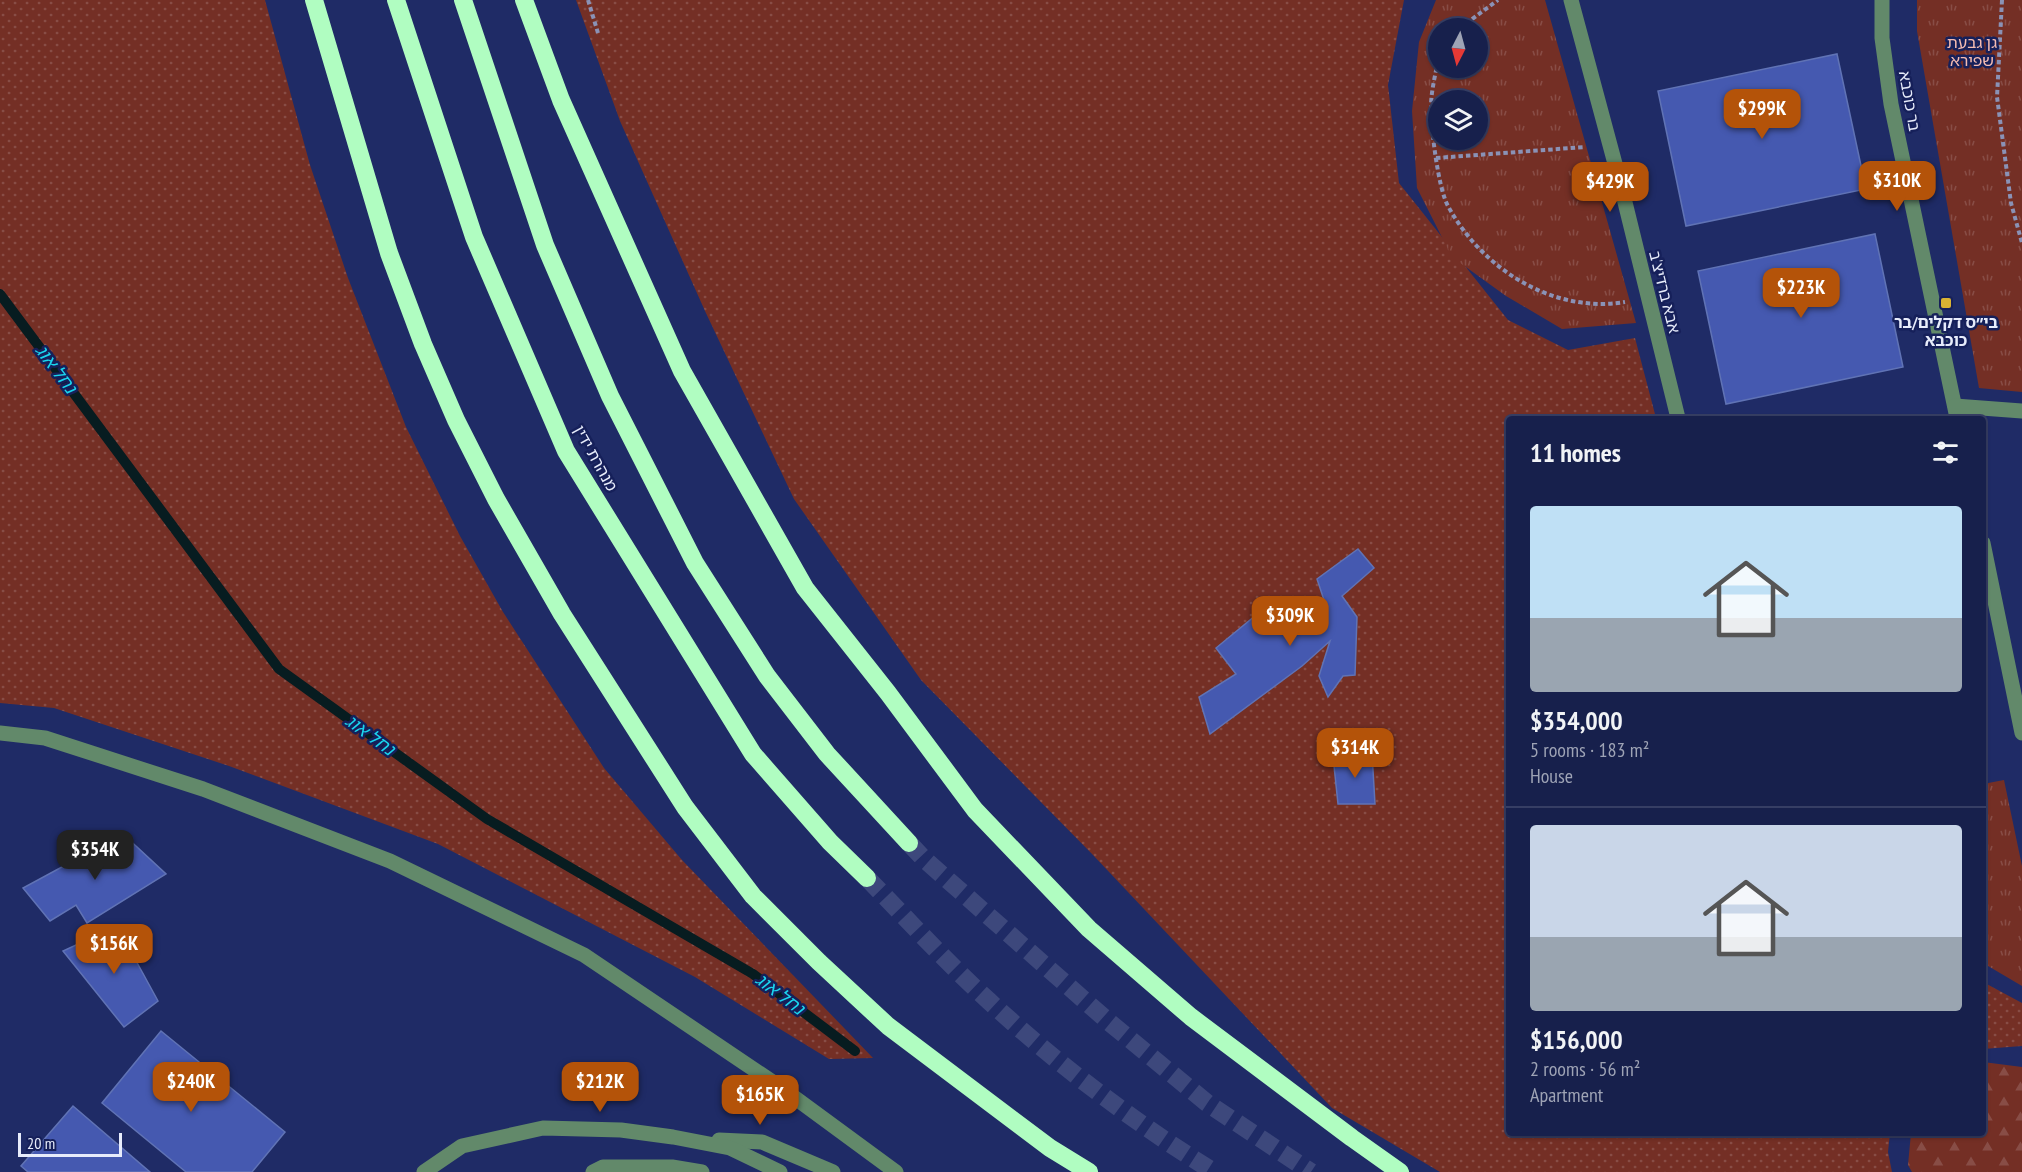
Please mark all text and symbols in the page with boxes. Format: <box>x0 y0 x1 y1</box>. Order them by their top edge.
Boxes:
north arrow <box>1428 18 1488 78</box>
map controls <box>1428 18 1488 150</box>
park label: גן גבעת שפירא <box>1947 32 1997 70</box>
street label: בר כוכבא <box>1895 69 1925 133</box>
pin: $299K <box>1720 89 1804 140</box>
button: layers <box>1428 90 1488 150</box>
text: $299K <box>1738 95 1786 121</box>
pin: $310K <box>1855 161 1939 212</box>
pin: $429K <box>1568 162 1652 213</box>
text: $310K <box>1873 167 1921 193</box>
text: $429K <box>1586 168 1634 194</box>
street label: אבא ברדיצ'ב <box>1645 249 1685 335</box>
pin: $223K <box>1759 268 1843 319</box>
text: $223K <box>1777 274 1825 300</box>
marker: בי״ס דקלים/בר כוכבא <box>1939 296 1953 310</box>
place label: בי״ס דקלים/בר כוכבא <box>1894 312 1999 350</box>
water label: נחל אוג <box>31 340 83 399</box>
street label: מנהרת ידין <box>570 421 622 495</box>
text: 11 homes <box>1530 436 1621 469</box>
icon: filters <box>1929 436 1962 469</box>
icon: home <box>1692 545 1800 653</box>
pin: $309K <box>1248 596 1332 647</box>
text: $309K <box>1266 602 1314 628</box>
text: $354,000 <box>1530 704 1623 737</box>
water label: נחל אוג <box>341 709 400 761</box>
pin: $314K <box>1313 728 1397 779</box>
text: $314K <box>1331 734 1379 760</box>
text: 5 rooms · 183 m² <box>1530 737 1649 763</box>
text: House <box>1530 763 1573 789</box>
pin: $354K <box>53 830 137 881</box>
text: $354K <box>71 836 119 862</box>
icon: home <box>1692 864 1800 972</box>
pin: $156K <box>72 924 156 975</box>
text: $156K <box>90 930 138 956</box>
water label: נחל אוג <box>751 968 810 1020</box>
text: $156,000 <box>1530 1023 1623 1056</box>
text: 2 rooms · 56 m² <box>1530 1056 1640 1082</box>
pin: $240K <box>149 1062 233 1113</box>
pin: $212K <box>558 1062 642 1113</box>
text: $240K <box>167 1068 215 1094</box>
text: $212K <box>576 1068 624 1094</box>
pin: $165K <box>718 1075 802 1126</box>
text: $165K <box>736 1081 784 1107</box>
text: Apartment <box>1530 1082 1603 1108</box>
scale bar <box>18 1130 122 1158</box>
text: 20 m <box>27 1133 55 1153</box>

